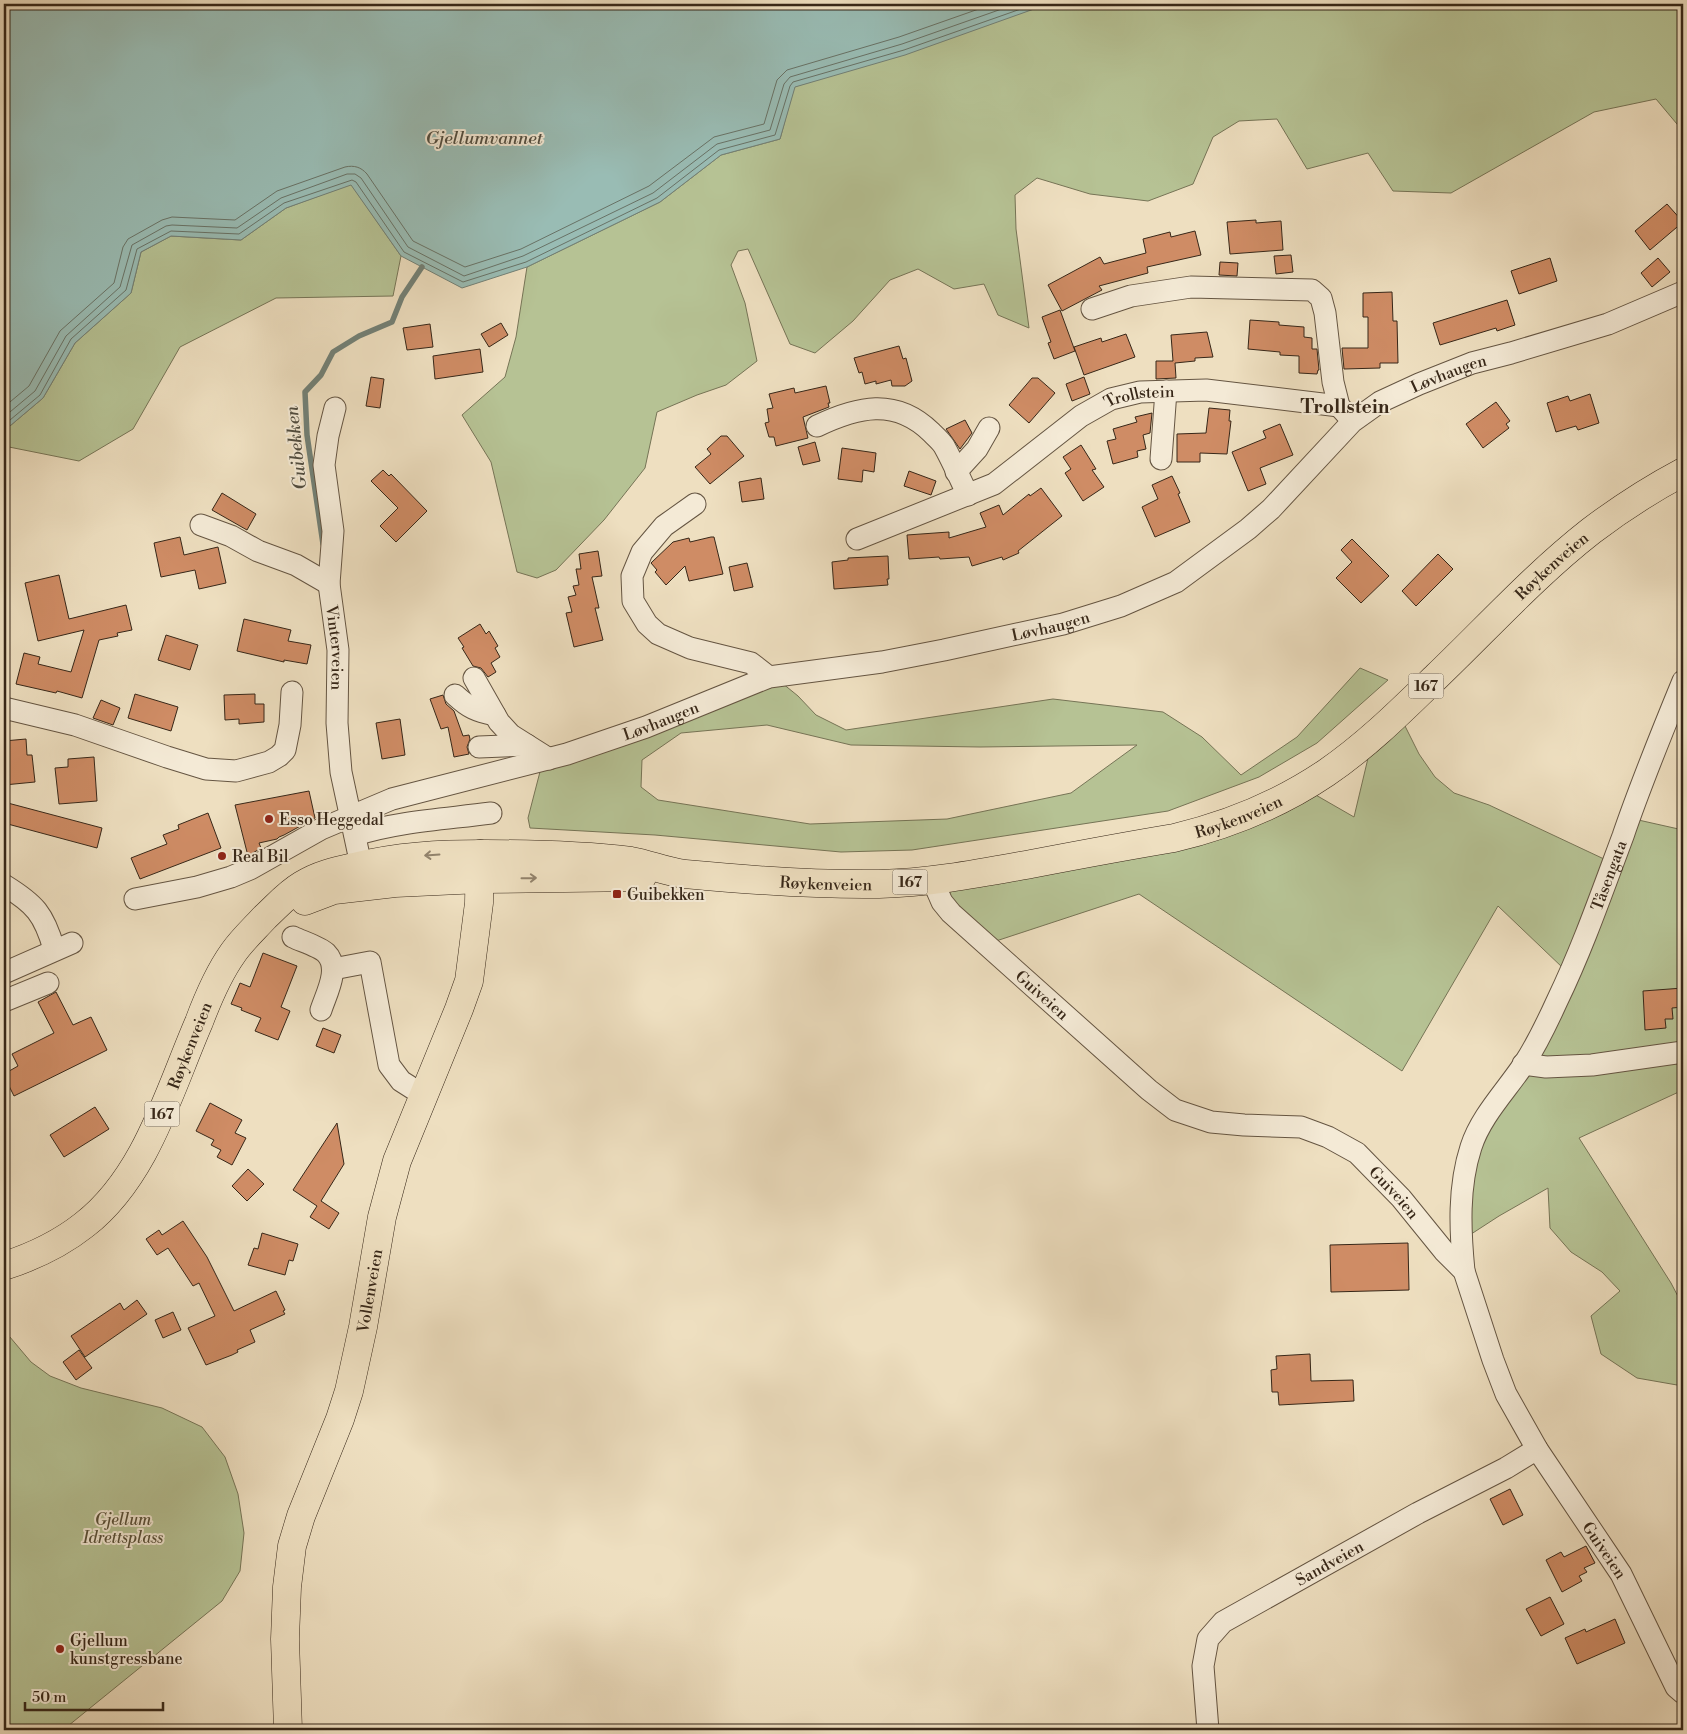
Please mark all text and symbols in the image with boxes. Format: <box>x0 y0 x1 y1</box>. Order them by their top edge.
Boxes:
water label: Gjellumvannet <box>425 127 544 150</box>
street label: Løvhaugen <box>1407 351 1489 398</box>
street label: Trollstein <box>1100 382 1175 412</box>
district label: Trollstein <box>1300 395 1390 419</box>
water label: Guibekken <box>281 404 312 491</box>
street label: Røykenveien <box>1511 528 1593 604</box>
street label: Vinterveien <box>321 603 347 691</box>
street label: Løvhaugen <box>1010 607 1093 646</box>
road number: 167 <box>1408 674 1444 698</box>
street label: Løvhaugen <box>620 697 703 745</box>
street label: Røykenveien <box>1193 791 1286 843</box>
place label: Esso Heggedal <box>279 810 384 830</box>
marker: Esso Heggedal <box>263 813 275 825</box>
street label: Tåsengata <box>1587 837 1632 914</box>
place label: Real Bil <box>232 847 289 867</box>
marker: Real Bil <box>216 850 228 862</box>
one-way arrow <box>424 850 440 860</box>
road number: 167 <box>892 870 928 894</box>
one-way arrow <box>520 873 537 883</box>
street label: Røykenveien <box>779 873 872 895</box>
place label: Guibekken <box>627 885 705 905</box>
marker: Guibekken <box>611 888 623 900</box>
street label: Guiveien <box>1011 966 1073 1025</box>
street label: Røykenveien <box>164 999 217 1092</box>
road number: 167 <box>144 1102 180 1126</box>
street label: Guiveien <box>1364 1162 1423 1224</box>
street label: Vollenveien <box>353 1247 387 1336</box>
park label: Gjellum Idrettsplass <box>82 1510 163 1548</box>
street label: Guiveien <box>1578 1518 1631 1583</box>
street label: Sandveien <box>1292 1536 1368 1590</box>
place label: Gjellum kunstgressbane <box>70 1631 183 1669</box>
marker: Gjellum kunstgressbane <box>54 1643 66 1655</box>
scale bar <box>25 1679 162 1711</box>
text: 50 m <box>32 1688 66 1707</box>

